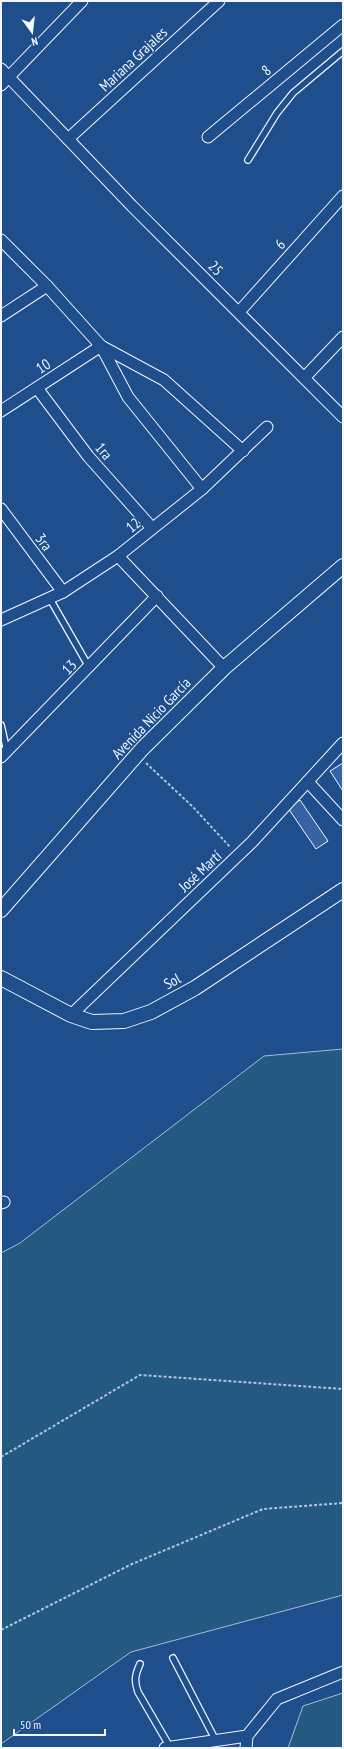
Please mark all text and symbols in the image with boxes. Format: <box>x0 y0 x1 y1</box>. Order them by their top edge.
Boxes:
north arrow <box>12 12 52 52</box>
street label: Mariana Grajales <box>95 23 171 95</box>
text: N <box>30 34 39 49</box>
street label: 8 <box>257 61 275 79</box>
street label: 6 <box>271 235 289 253</box>
street label: 25 <box>205 257 227 279</box>
street label: 10 <box>32 354 54 378</box>
street label: 1ra <box>91 438 117 464</box>
street label: 12 <box>122 513 144 537</box>
street label: 3ra <box>31 530 57 554</box>
street label: 13 <box>57 656 81 678</box>
street label: Avenida Nicio García <box>107 673 195 763</box>
street label: José Martí <box>174 846 226 896</box>
street label: Sol <box>160 968 184 993</box>
scale bar <box>14 1711 105 1737</box>
text: 50 m <box>20 1717 41 1732</box>

